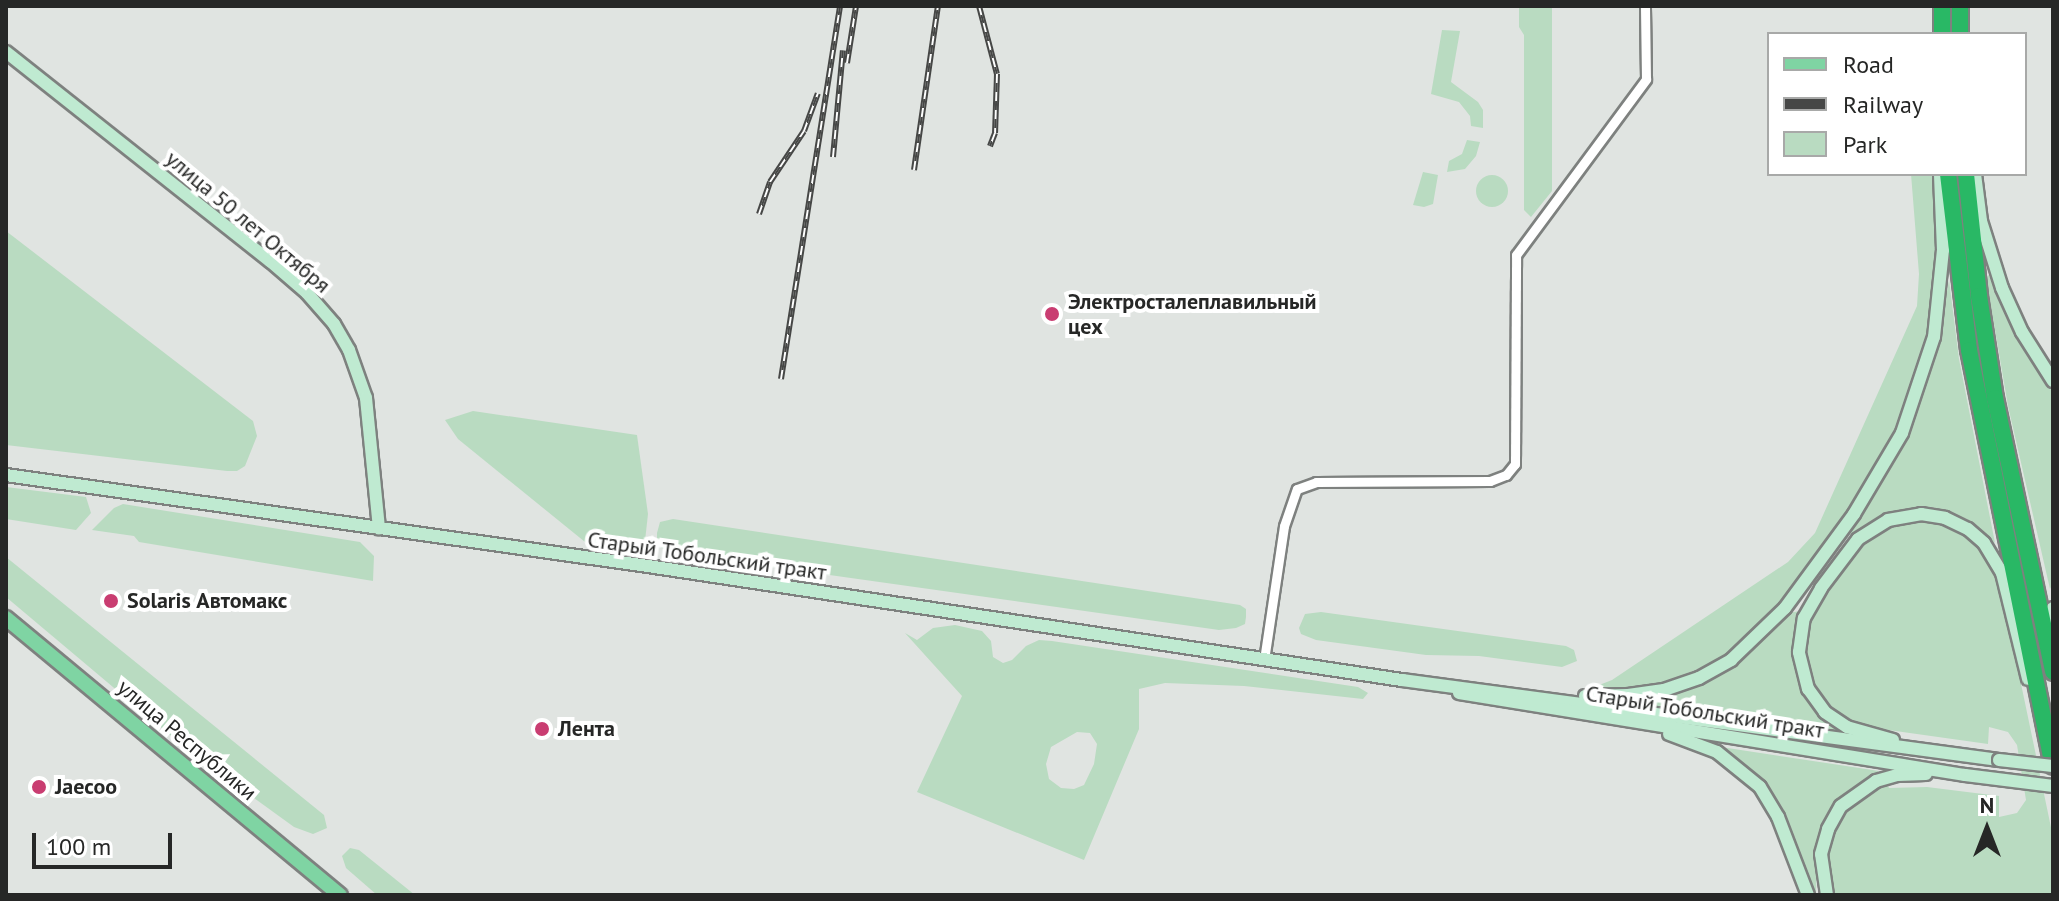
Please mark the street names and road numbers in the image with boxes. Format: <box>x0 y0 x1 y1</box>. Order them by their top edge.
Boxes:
street label: улица 50 лет Октября <box>160 145 336 299</box>
street label: Старый Тобольский тракт <box>585 526 829 586</box>
street label: улица Республики <box>112 674 262 806</box>
street label: Старый Тобольский тракт <box>1583 680 1827 744</box>

